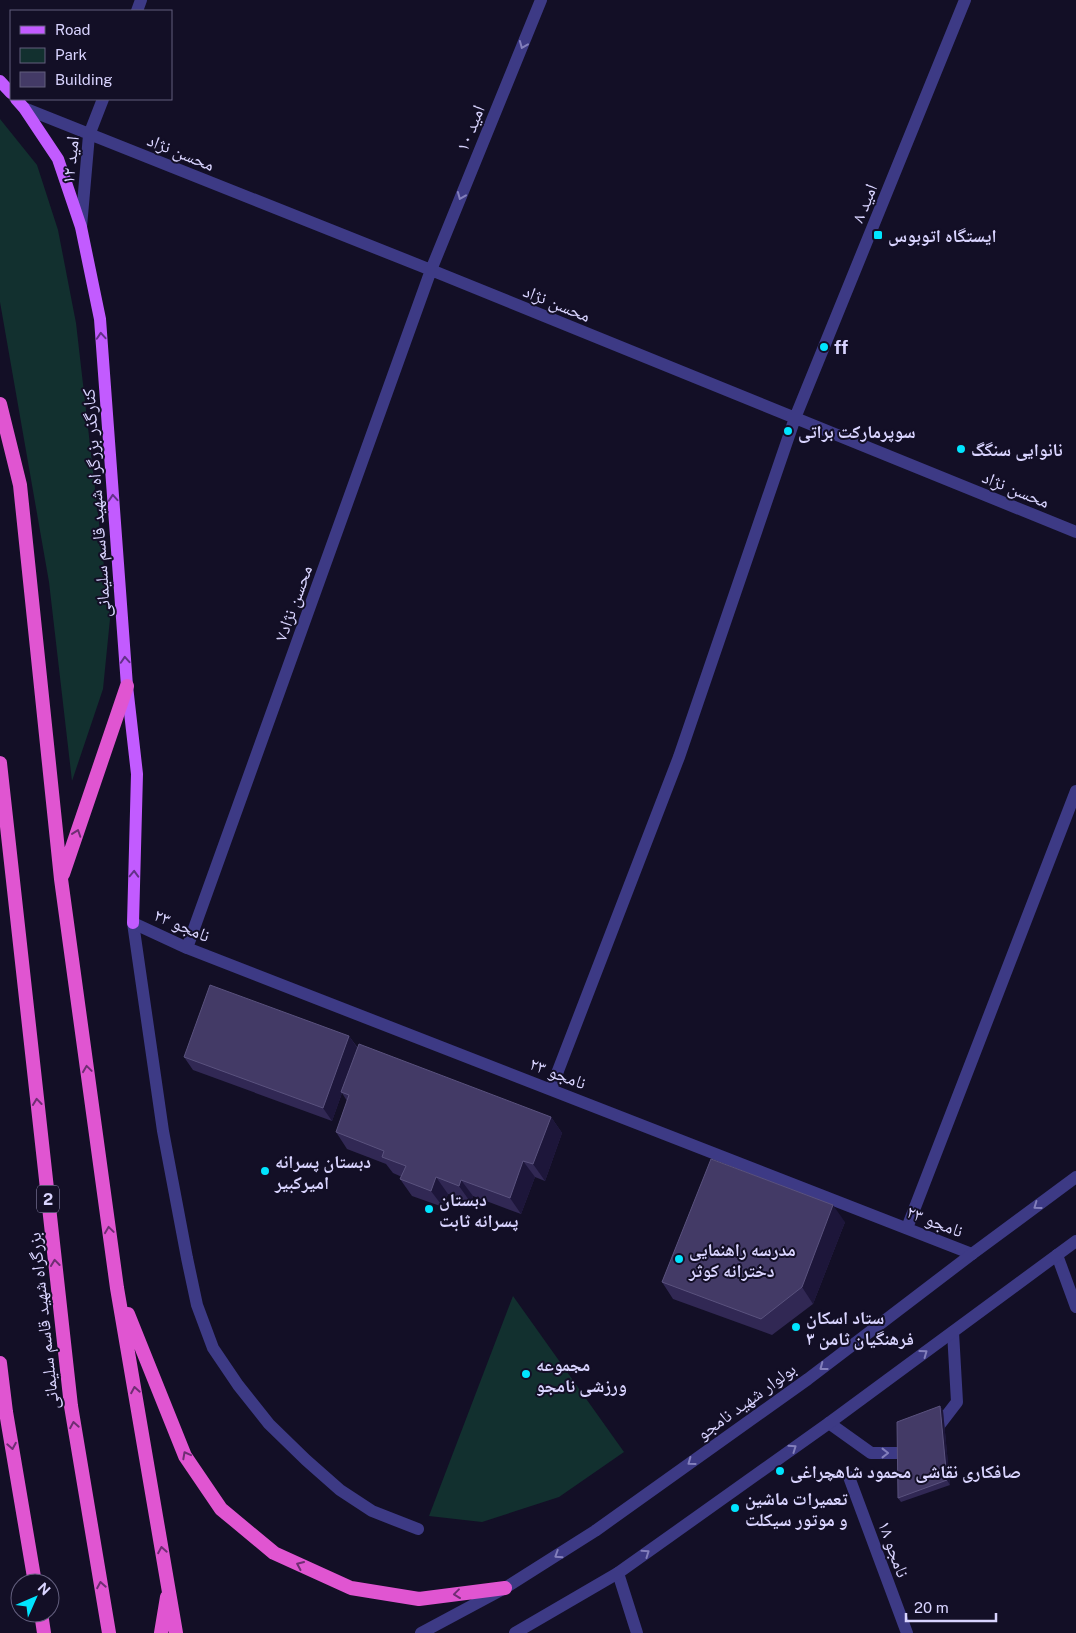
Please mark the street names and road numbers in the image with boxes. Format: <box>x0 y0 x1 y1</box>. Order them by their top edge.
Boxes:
street label: امید ۱۰ <box>451 102 489 154</box>
street label: محسن نژاد <box>144 129 218 176</box>
street label: امید ۱۲ <box>57 135 83 185</box>
street label: امید ۸ <box>847 181 882 226</box>
street label: محسن نژاد <box>520 280 594 327</box>
street label: کنارگذر بزرگراه شهید قاسم سلیمانی <box>77 387 116 618</box>
street label: محسن نژاد <box>979 466 1053 513</box>
street label: محسن نژاد۷ <box>270 562 317 644</box>
street label: نامجو ۲۳ <box>151 904 213 946</box>
street label: نامجو ۲۳ <box>527 1053 589 1093</box>
road number: 2 <box>37 1186 59 1212</box>
street label: نامجو ۲۳ <box>904 1201 966 1241</box>
street label: بزرگراه شهید قاسم سلیمانی <box>23 1231 65 1411</box>
street label: بولوار شهید نامجو <box>692 1358 800 1444</box>
street label: نامجو ۱۸ <box>874 1518 914 1580</box>

